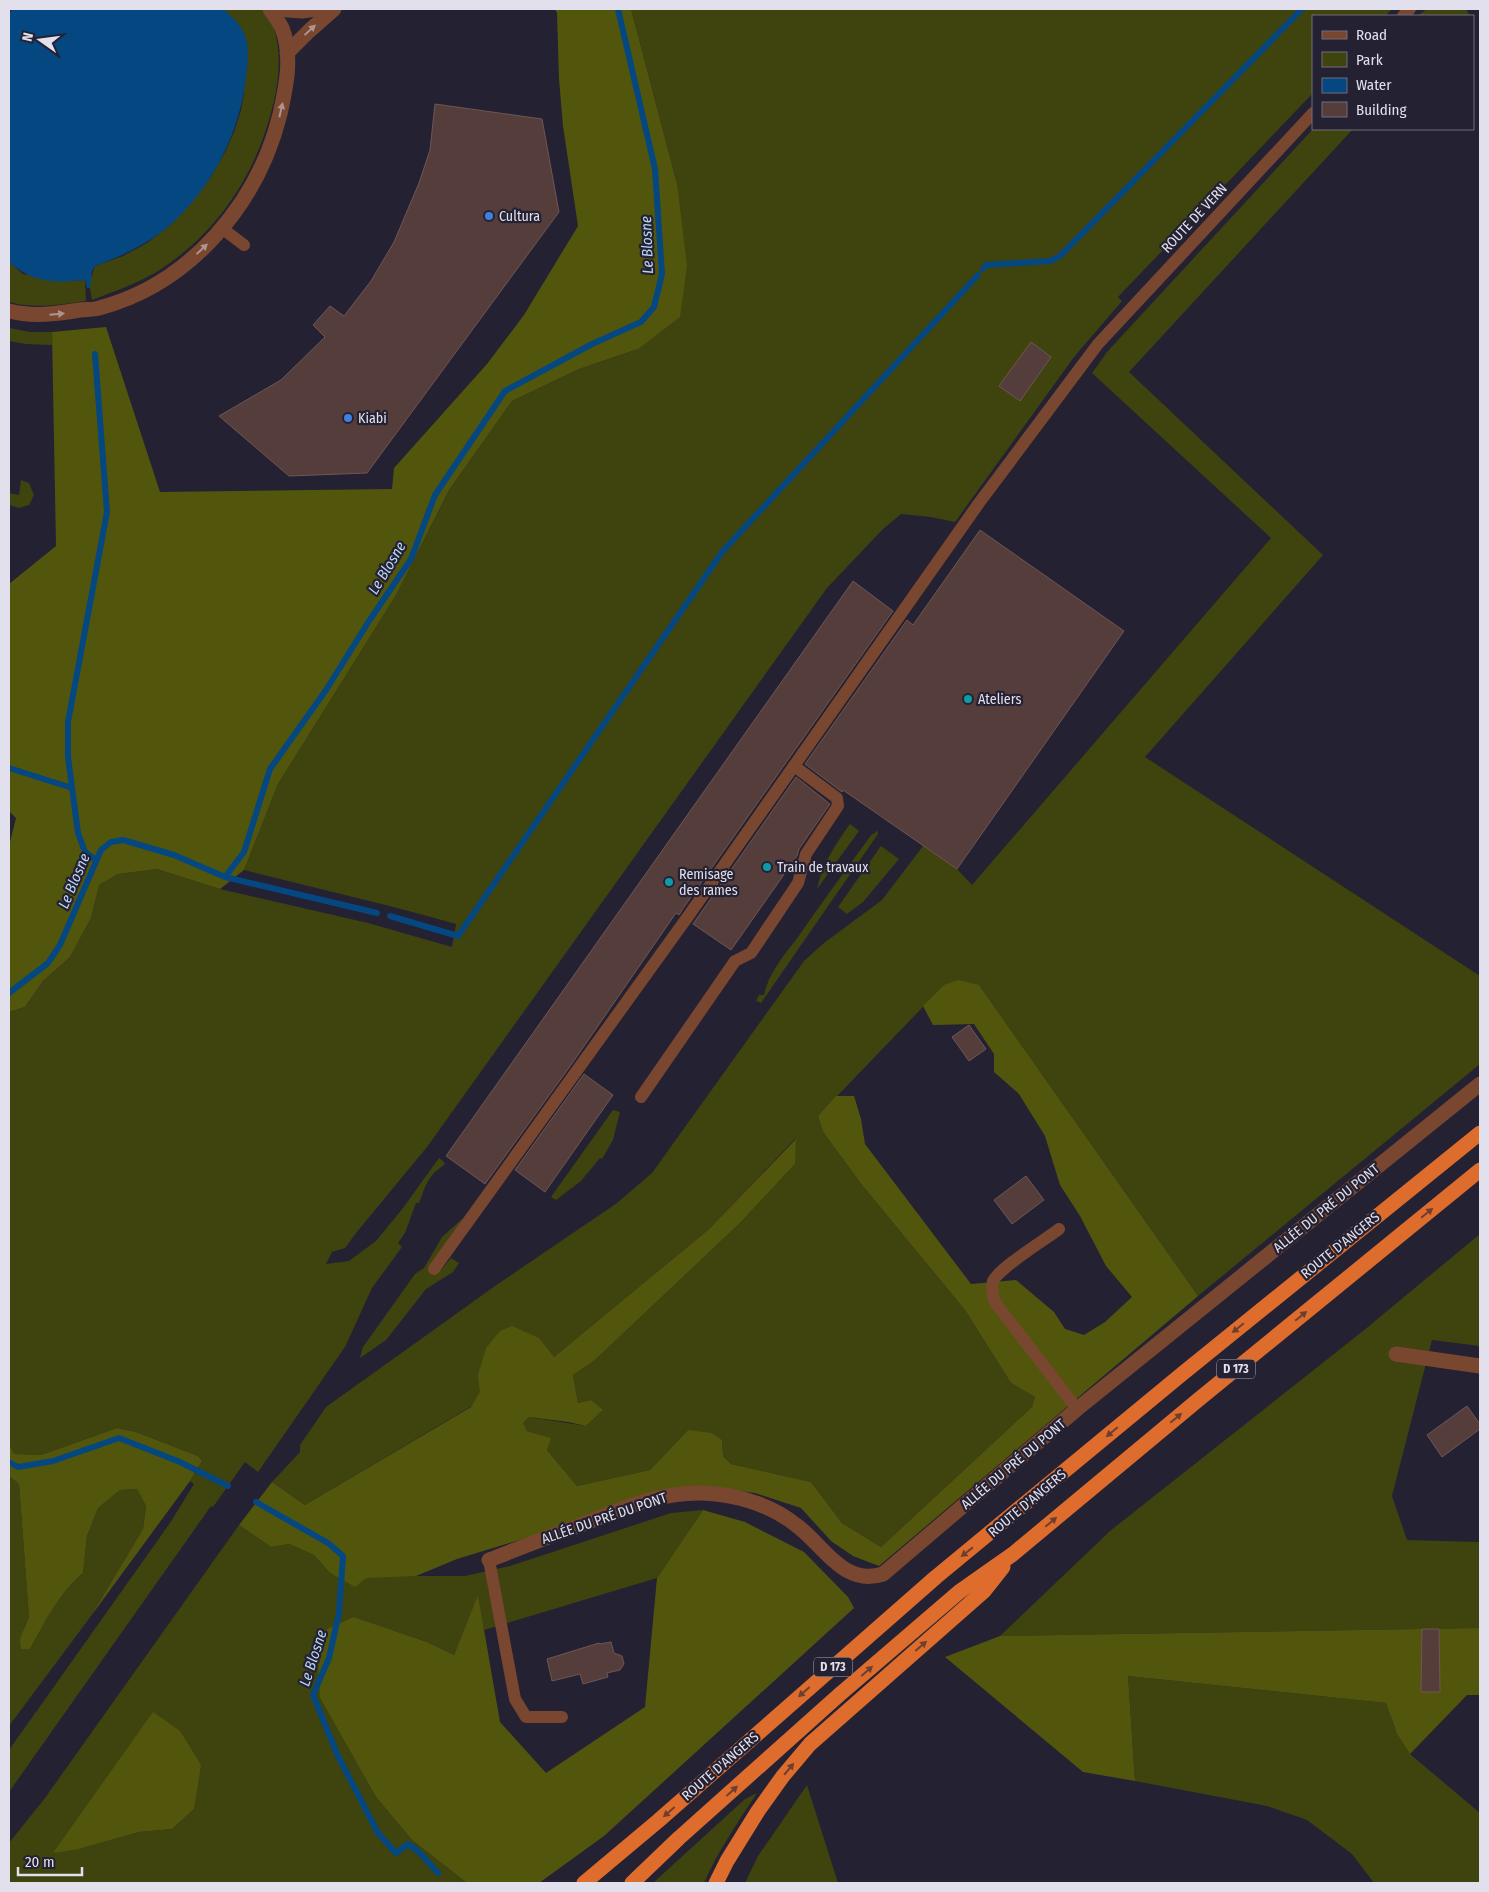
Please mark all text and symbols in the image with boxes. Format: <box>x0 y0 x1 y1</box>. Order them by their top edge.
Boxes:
north arrow <box>15 15 65 65</box>
legend <box>1312 15 1474 130</box>
one-way arrow <box>303 24 315 36</box>
text: Road <box>1356 26 1387 44</box>
text: N <box>19 31 37 43</box>
text: Park <box>1356 51 1383 69</box>
text: Water <box>1356 76 1392 94</box>
text: Building <box>1356 101 1407 119</box>
one-way arrow <box>277 102 285 117</box>
street label: ROUTE DE VERN <box>1158 180 1231 257</box>
place label: Cultura <box>499 208 540 225</box>
marker: Cultura <box>483 210 495 222</box>
water label: Le Blosne <box>637 216 657 274</box>
one-way arrow <box>196 243 208 255</box>
one-way arrow <box>49 309 65 317</box>
place label: Kiabi <box>358 410 387 427</box>
marker: Kiabi <box>342 412 354 424</box>
water label: Le Blosne <box>364 538 410 598</box>
place label: Ateliers <box>978 691 1021 708</box>
marker: Ateliers <box>962 693 974 705</box>
water label: Le Blosne <box>54 851 94 911</box>
place label: Train de travaux <box>777 859 869 876</box>
marker: Train de travaux <box>761 861 773 873</box>
place label: Remisage des rames <box>679 866 738 899</box>
marker: Remisage des rames <box>663 876 675 888</box>
street label: ALLÉE DU PRÉ DU PONT <box>1269 1159 1383 1256</box>
one-way arrow <box>1420 1207 1433 1218</box>
street label: ROUTE D'ANGERS <box>1298 1208 1383 1282</box>
one-way arrow <box>1294 1310 1307 1321</box>
one-way arrow <box>1232 1323 1245 1334</box>
road number: D 173 <box>1217 1360 1255 1378</box>
one-way arrow <box>1169 1413 1182 1424</box>
street label: ALLÉE DU PRÉ DU PONT <box>957 1415 1070 1513</box>
one-way arrow <box>1106 1426 1119 1437</box>
street label: ROUTE D'ANGERS <box>985 1466 1070 1541</box>
street label: ALLÉE DU PRÉ DU PONT <box>539 1488 670 1548</box>
one-way arrow <box>1044 1517 1057 1528</box>
one-way arrow <box>961 1547 974 1558</box>
water label: Le Blosne <box>295 1628 331 1688</box>
one-way arrow <box>914 1641 927 1652</box>
road number: D 173 <box>814 1658 852 1676</box>
one-way arrow <box>860 1665 872 1677</box>
one-way arrow <box>798 1687 811 1698</box>
street label: ROUTE D'ANGERS <box>678 1728 762 1804</box>
one-way arrow <box>784 1762 795 1775</box>
one-way arrow <box>726 1785 739 1796</box>
one-way arrow <box>663 1806 676 1817</box>
scale bar <box>18 1844 81 1876</box>
text: 20 m <box>25 1853 55 1871</box>

